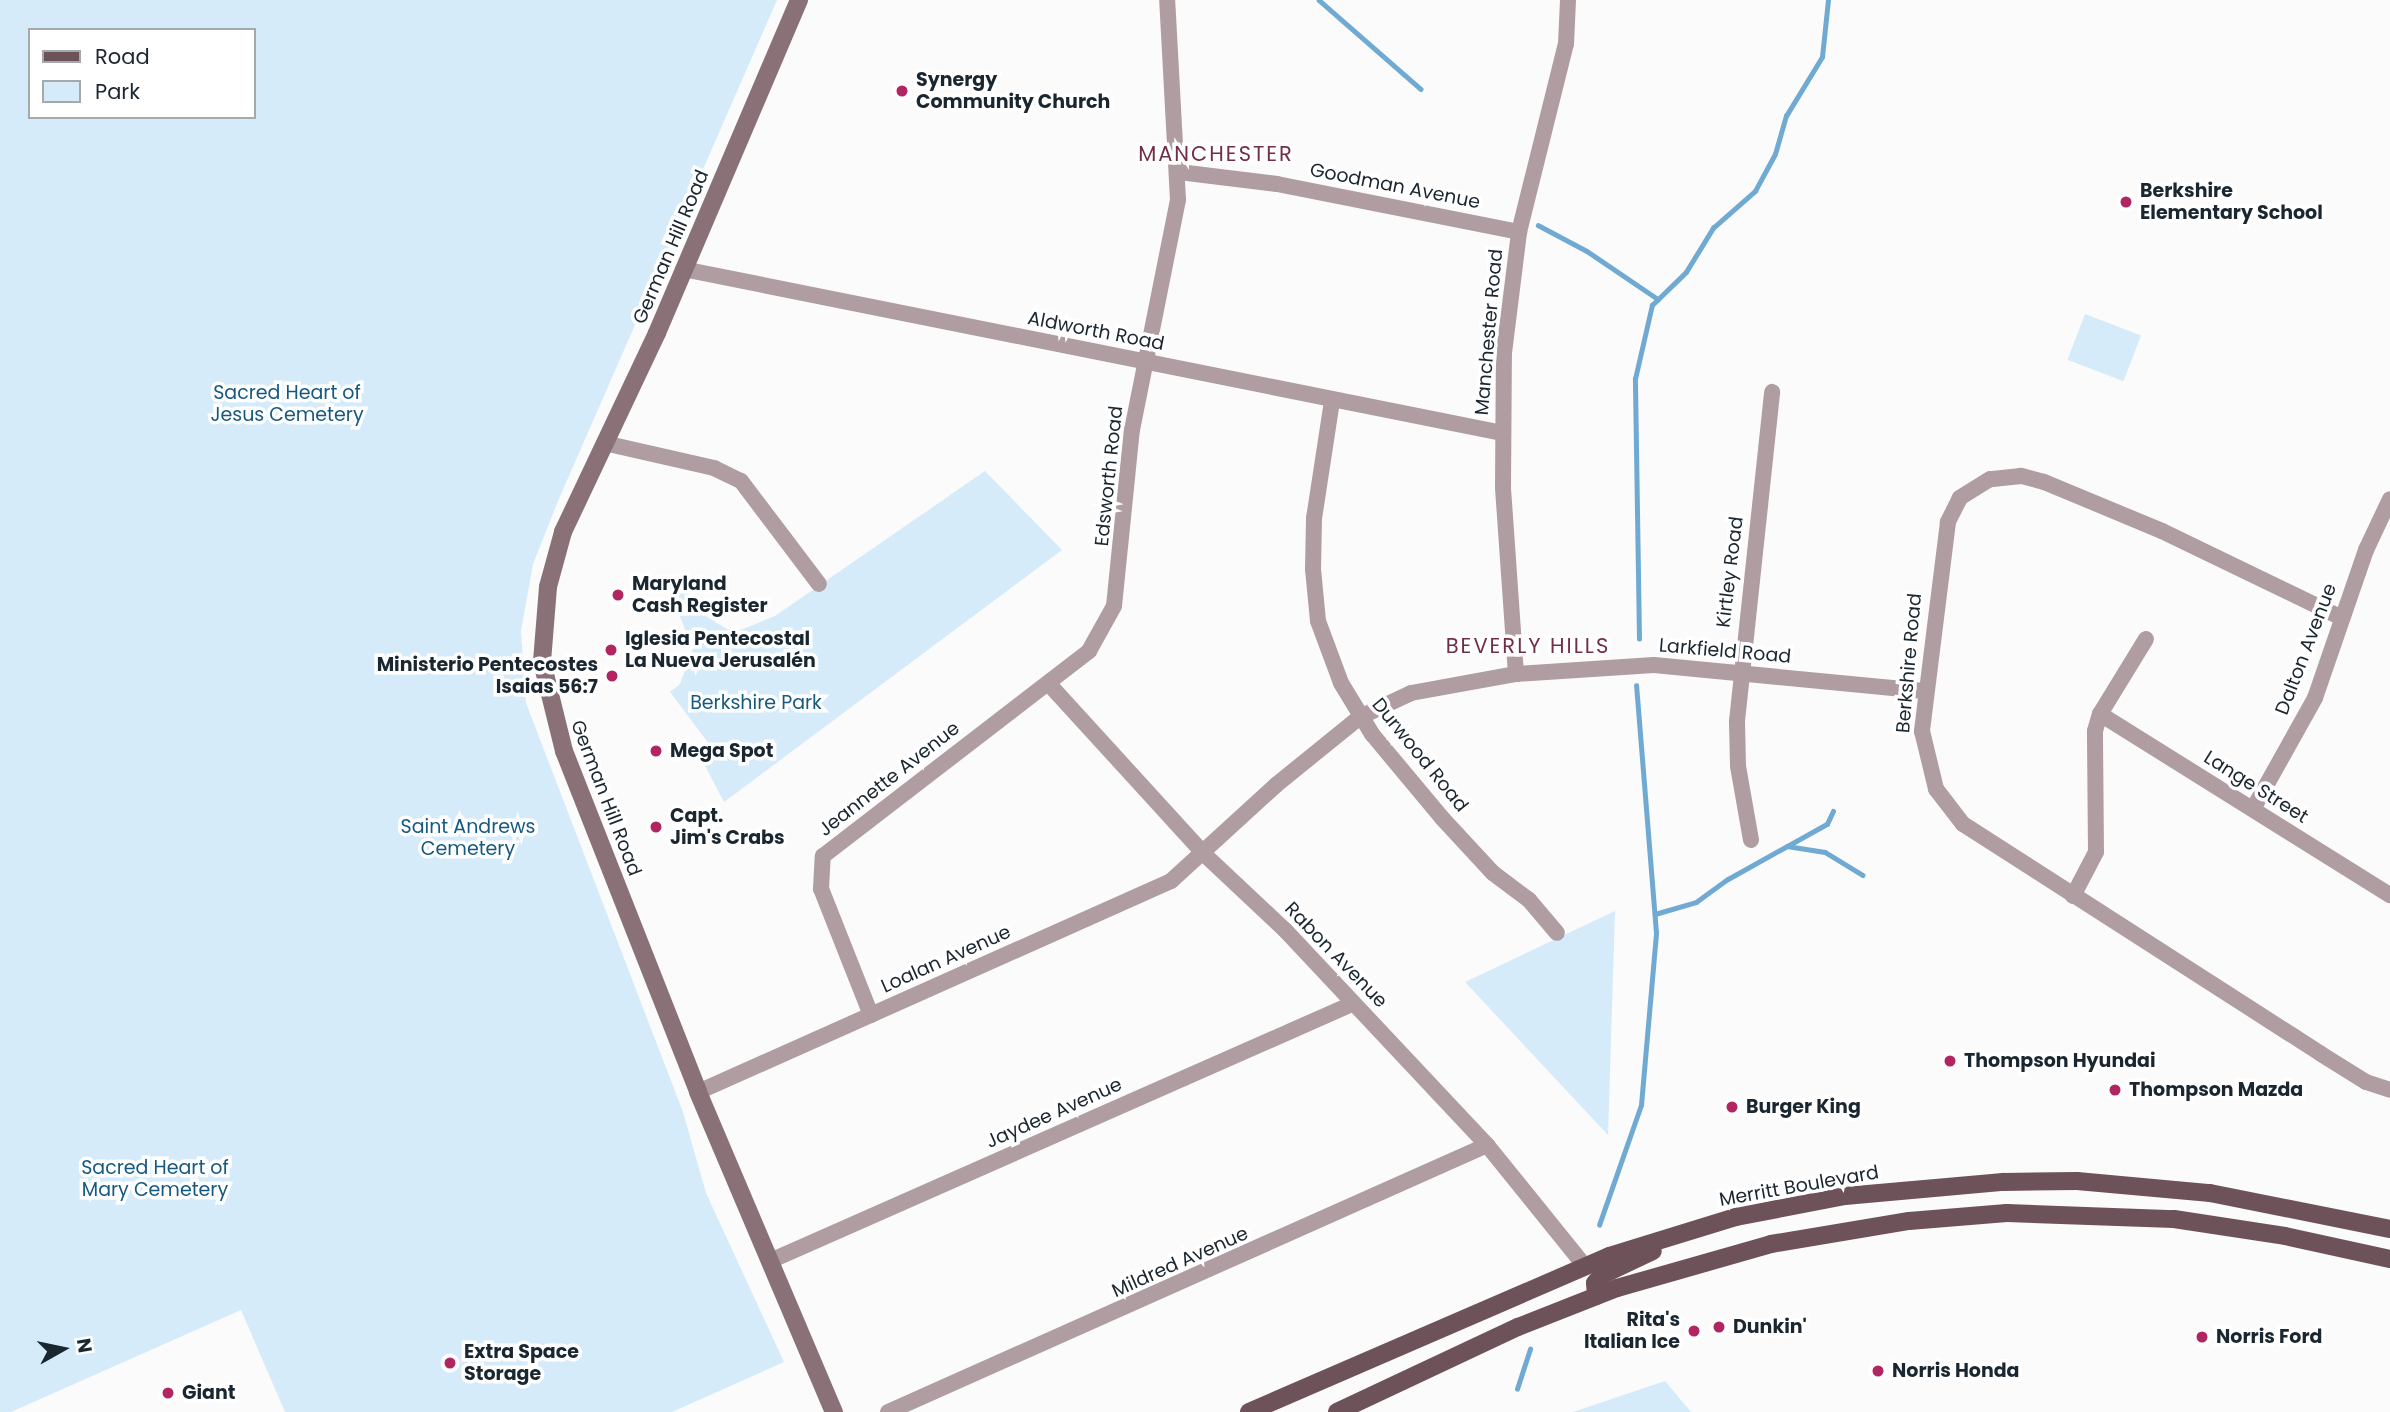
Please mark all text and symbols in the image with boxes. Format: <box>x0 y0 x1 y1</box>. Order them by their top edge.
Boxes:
legend <box>28 28 256 119</box>
text: Road <box>95 42 150 71</box>
place label: Synergy Community Church <box>916 69 1110 113</box>
text: Park <box>95 77 140 106</box>
marker: Synergy Community Church <box>894 83 910 99</box>
district label: MANCHESTER <box>1139 141 1293 167</box>
street label: Goodman Avenue <box>1308 158 1482 214</box>
street label: German Hill Road <box>628 167 714 327</box>
place label: Berkshire Elementary School <box>2140 180 2323 224</box>
marker: Berkshire Elementary School <box>2118 194 2134 210</box>
street label: Manchester Road <box>1470 248 1508 416</box>
street label: Aldworth Road <box>1026 307 1166 355</box>
park label: Sacred Heart of Jesus Cemetery <box>210 382 364 426</box>
street label: Edsworth Road <box>1090 405 1128 547</box>
street label: Kirtley Road <box>1712 515 1748 629</box>
place label: Maryland Cash Register <box>632 573 768 617</box>
street label: Dalton Avenue <box>2271 580 2341 718</box>
marker: Maryland Cash Register <box>610 587 626 603</box>
street label: Berkshire Road <box>1892 592 1926 734</box>
place label: Iglesia Pentecostal La Nueva Jerusalén <box>625 628 816 672</box>
district label: BEVERLY HILLS <box>1447 633 1609 659</box>
street label: Larkfield Road <box>1658 634 1792 668</box>
marker: Iglesia Pentecostal La Nueva Jerusalén <box>603 642 619 658</box>
place label: Ministerio Pentecostes Isaias 56:7 <box>377 654 598 698</box>
marker: Ministerio Pentecostes Isaias 56:7 <box>604 668 620 684</box>
park label: Berkshire Park <box>690 692 822 714</box>
street label: Durwood Road <box>1367 693 1473 817</box>
street label: German Hill Road <box>566 717 646 879</box>
street label: Jeannette Avenue <box>814 717 964 841</box>
place label: Mega Spot <box>670 740 773 762</box>
marker: Mega Spot <box>648 743 664 759</box>
street label: Lange Street <box>2200 746 2312 828</box>
place label: Capt. Jim's Crabs <box>670 805 785 849</box>
park label: Saint Andrews Cemetery <box>401 816 535 860</box>
marker: Capt. Jim's Crabs <box>648 819 664 835</box>
street label: Rabon Avenue <box>1280 897 1392 1013</box>
street label: Loalan Avenue <box>878 920 1014 998</box>
place label: Thompson Hyundai <box>1964 1050 2156 1072</box>
marker: Thompson Hyundai <box>1942 1053 1958 1069</box>
street label: Jaydee Avenue <box>982 1073 1126 1153</box>
place label: Thompson Mazda <box>2129 1079 2303 1101</box>
marker: Thompson Mazda <box>2107 1082 2123 1098</box>
place label: Burger King <box>1746 1096 1861 1118</box>
marker: Burger King <box>1724 1099 1740 1115</box>
park label: Sacred Heart of Mary Cemetery <box>81 1157 229 1201</box>
street label: Merritt Boulevard <box>1717 1161 1881 1211</box>
street label: Mildred Avenue <box>1108 1222 1252 1302</box>
place label: Rita's Italian Ice <box>1584 1309 1680 1353</box>
north arrow <box>28 1314 98 1384</box>
place label: Dunkin' <box>1733 1316 1807 1338</box>
marker: Dunkin' <box>1711 1319 1727 1335</box>
marker: Rita's Italian Ice <box>1686 1323 1702 1339</box>
place label: Norris Ford <box>2216 1326 2322 1348</box>
marker: Norris Ford <box>2194 1329 2210 1345</box>
text: N <box>70 1336 99 1355</box>
place label: Extra Space Storage <box>464 1341 579 1385</box>
marker: Extra Space Storage <box>442 1355 458 1371</box>
place label: Norris Honda <box>1892 1360 2019 1382</box>
marker: Norris Honda <box>1870 1363 1886 1379</box>
place label: Giant <box>182 1382 236 1404</box>
marker: Giant <box>160 1385 176 1401</box>

